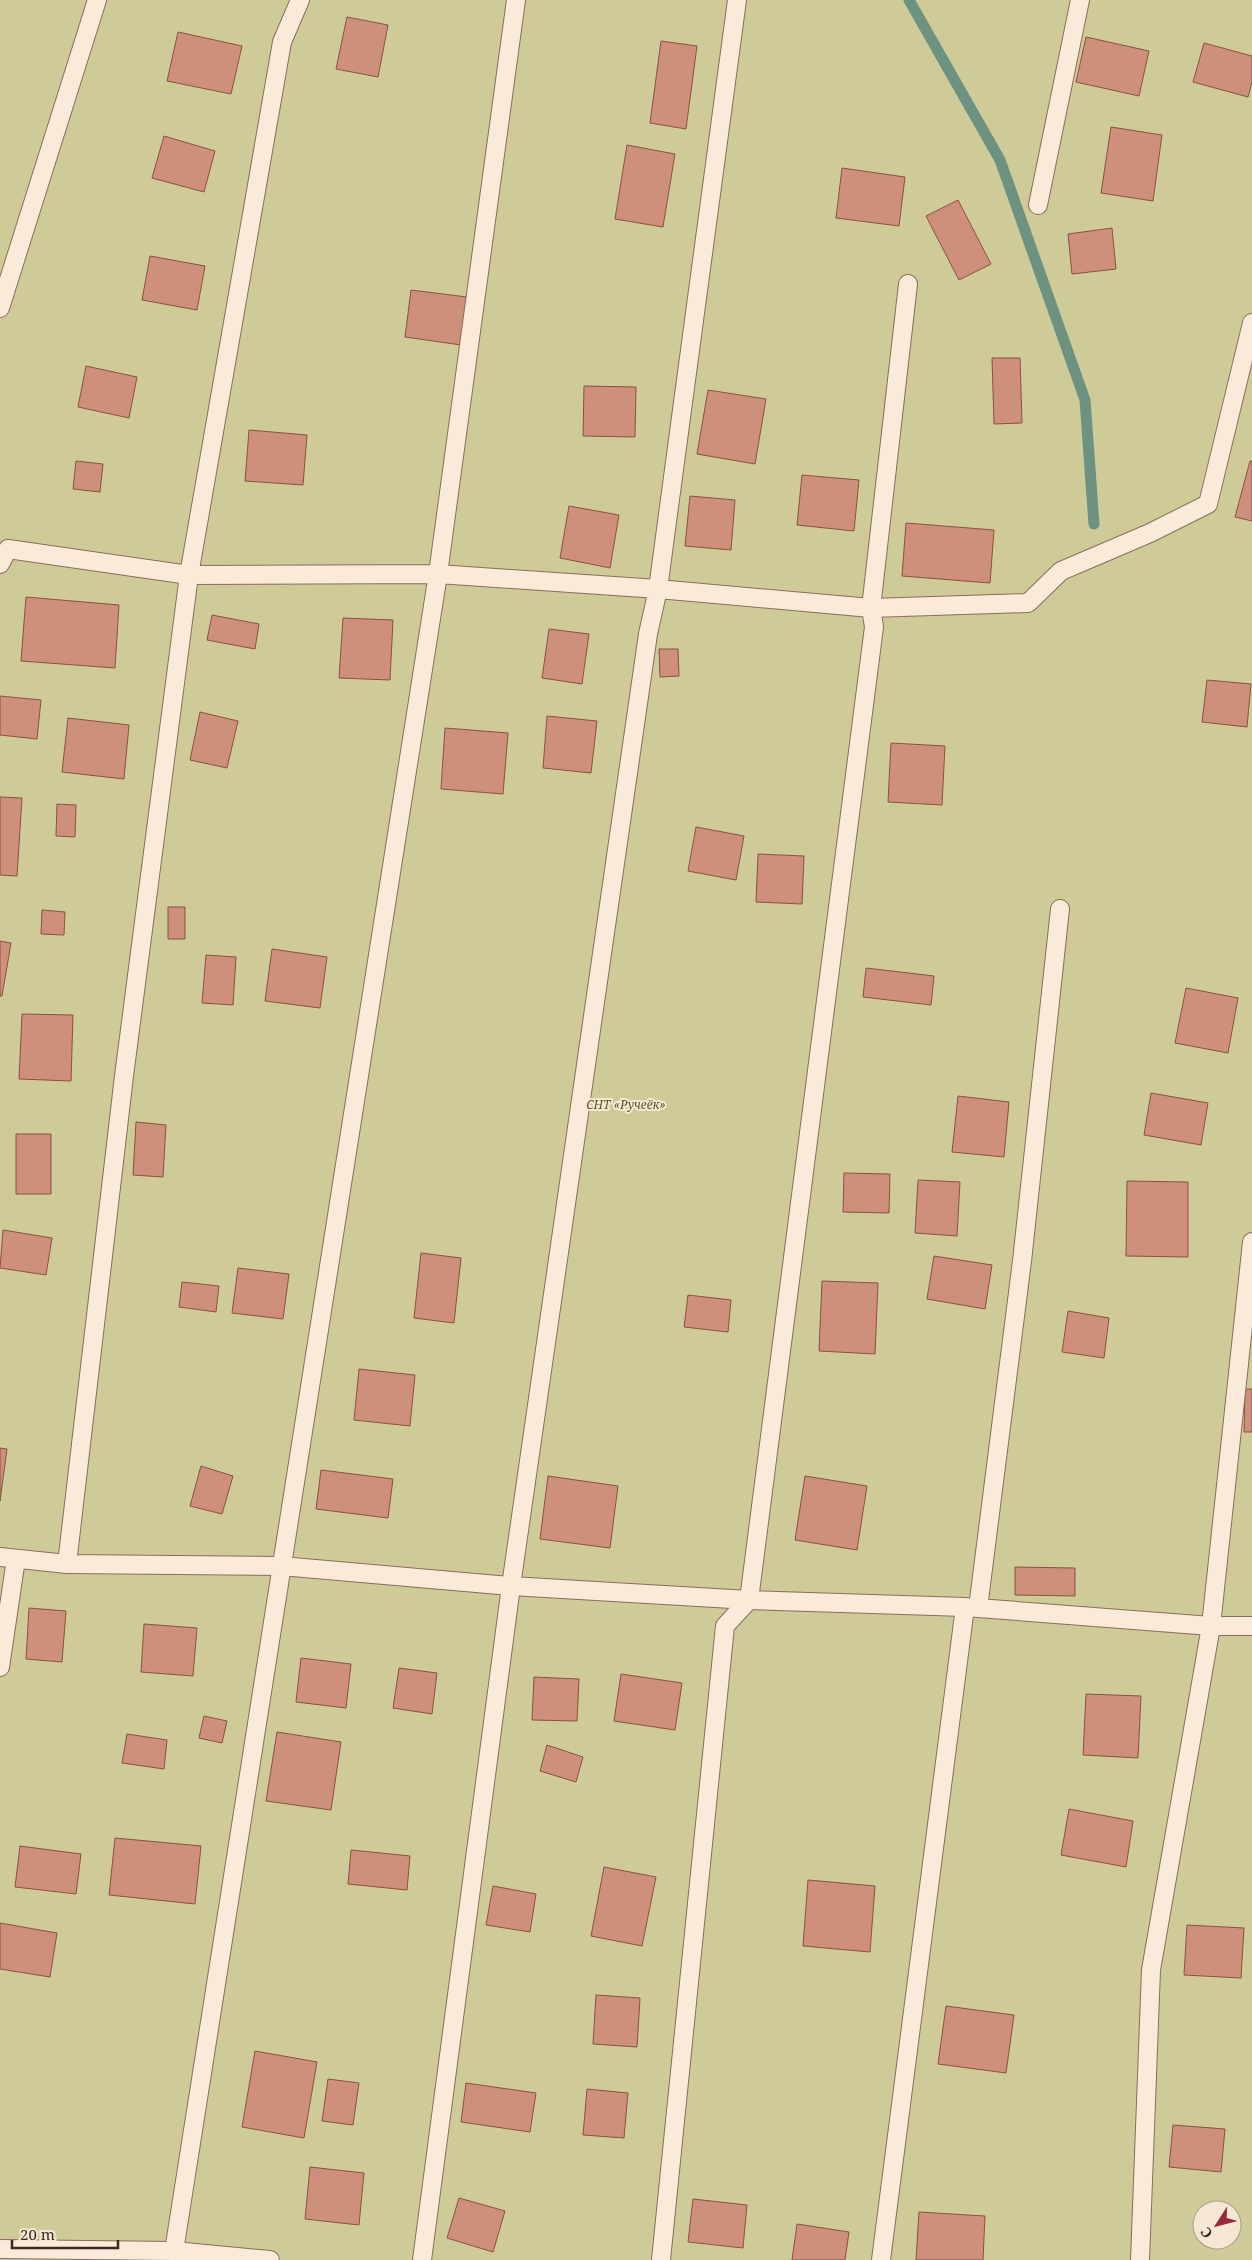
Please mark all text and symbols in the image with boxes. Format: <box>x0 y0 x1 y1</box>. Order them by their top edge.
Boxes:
park label: СНТ «Ручеёк» <box>586 1096 666 1113</box>
north arrow <box>1192 2200 1242 2250</box>
scale bar <box>12 2218 119 2250</box>
text: 20 m <box>20 2224 55 2244</box>
text: С <box>1196 2224 1216 2242</box>

